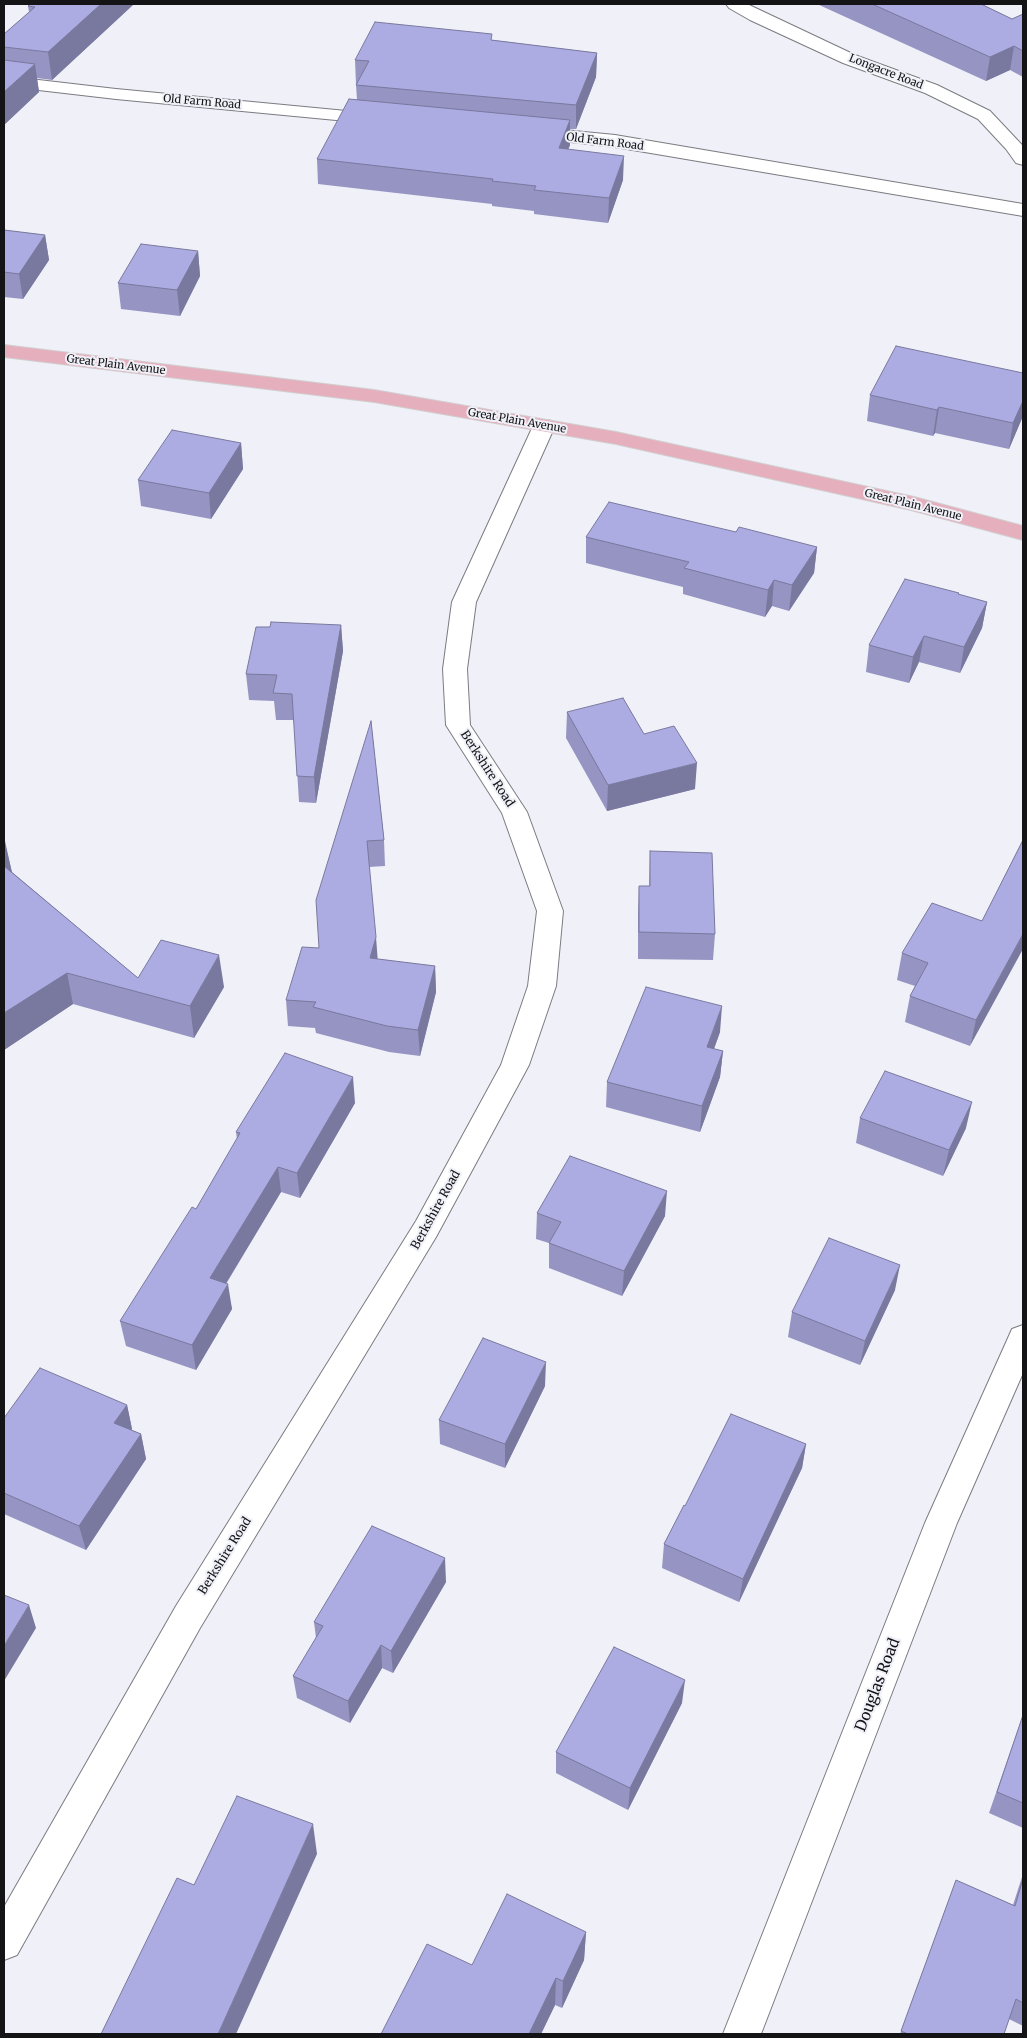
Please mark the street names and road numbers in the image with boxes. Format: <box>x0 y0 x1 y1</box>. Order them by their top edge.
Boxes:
street label: Longacre Road <box>847 52 925 92</box>
street label: Old Farm Road <box>163 92 241 112</box>
street label: Old Farm Road <box>566 131 644 153</box>
street label: Great Plain Avenue <box>66 352 166 378</box>
street label: Great Plain Avenue <box>467 406 567 436</box>
street label: Great Plain Avenue <box>863 487 963 523</box>
street label: Berkshire Road <box>457 728 517 810</box>
street label: Berkshire Road <box>408 1168 464 1252</box>
street label: Berkshire Road <box>196 1515 254 1597</box>
street label: Douglas Road <box>852 1636 904 1734</box>

